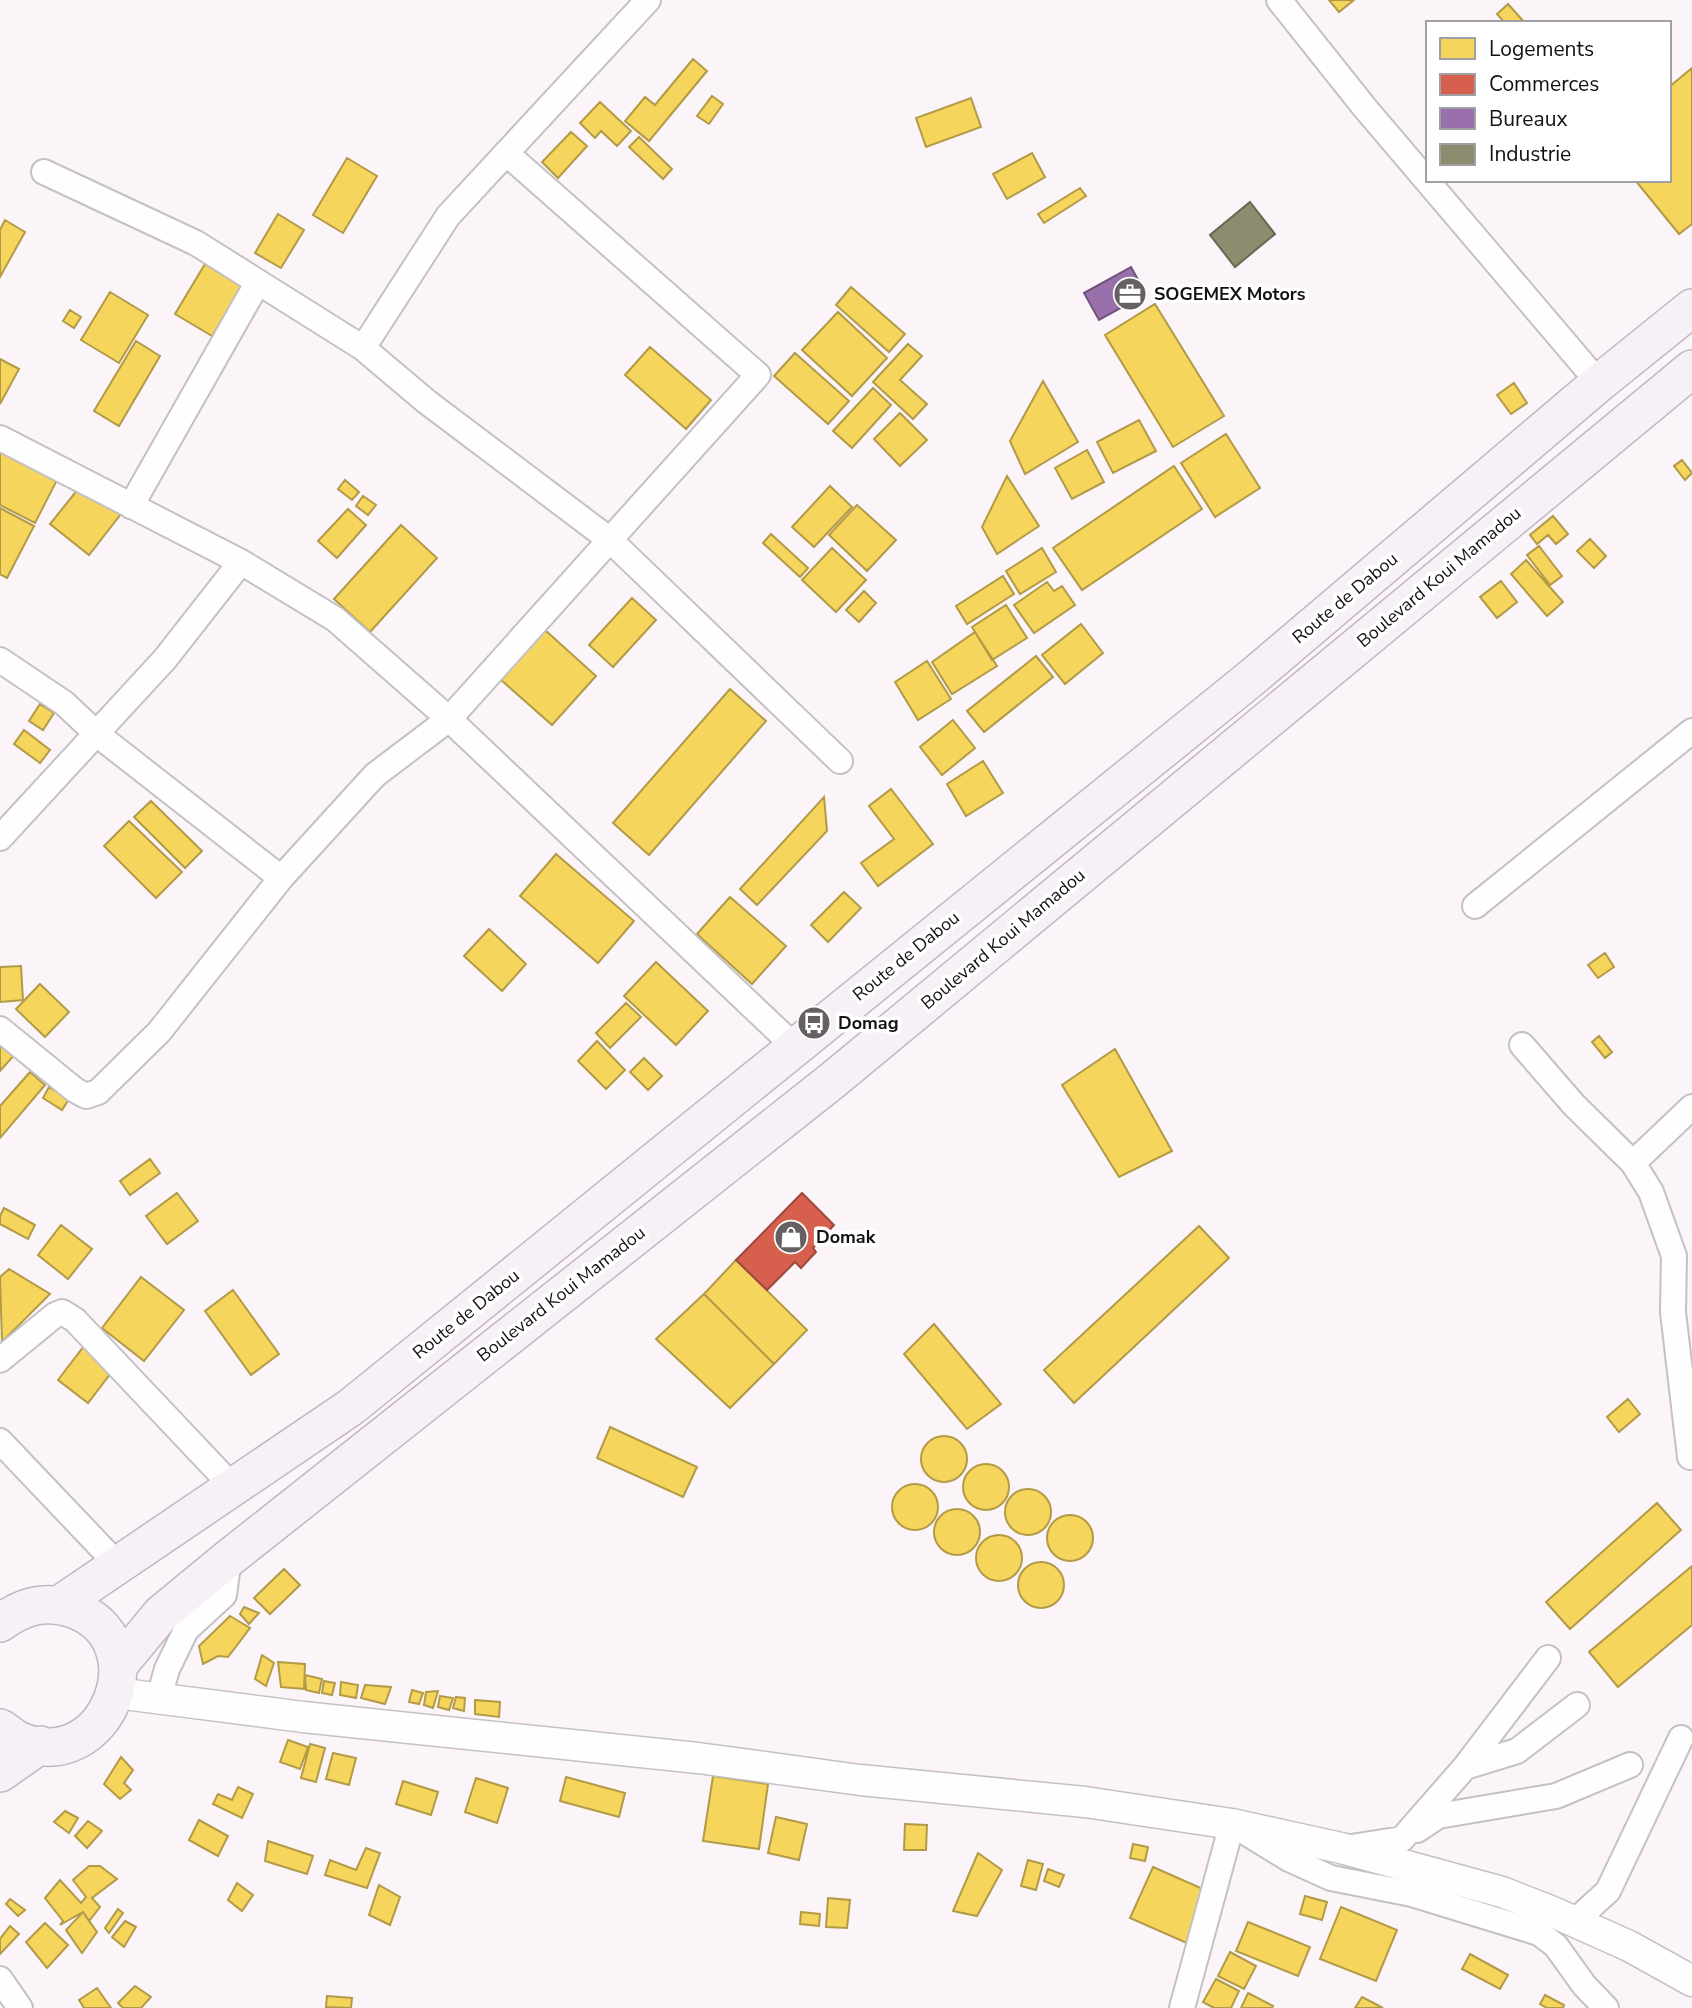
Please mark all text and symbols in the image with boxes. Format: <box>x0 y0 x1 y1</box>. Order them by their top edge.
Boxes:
legend <box>1426 21 1671 182</box>
text: Logements <box>1489 35 1594 63</box>
text: Commerces <box>1489 70 1599 98</box>
text: Bureaux <box>1489 105 1567 133</box>
text: Industrie <box>1489 140 1571 168</box>
office icon: SOGEMEX Motors <box>1111 275 1149 313</box>
place label: SOGEMEX Motors <box>1154 282 1306 306</box>
street label: Boulevard Koui Mamadou <box>1352 501 1526 653</box>
street label: Route de Dabou <box>1287 547 1403 649</box>
street label: Boulevard Koui Mamadou <box>916 863 1090 1015</box>
street label: Route de Dabou <box>848 906 964 1006</box>
bus stop icon: Domag <box>795 1004 833 1042</box>
place label: Domag <box>838 1011 899 1035</box>
shop icon: Domak <box>772 1218 810 1256</box>
street label: Boulevard Koui Mamadou <box>472 1221 650 1367</box>
place label: Domak <box>816 1225 876 1249</box>
street label: Route de Dabou <box>408 1264 524 1364</box>

